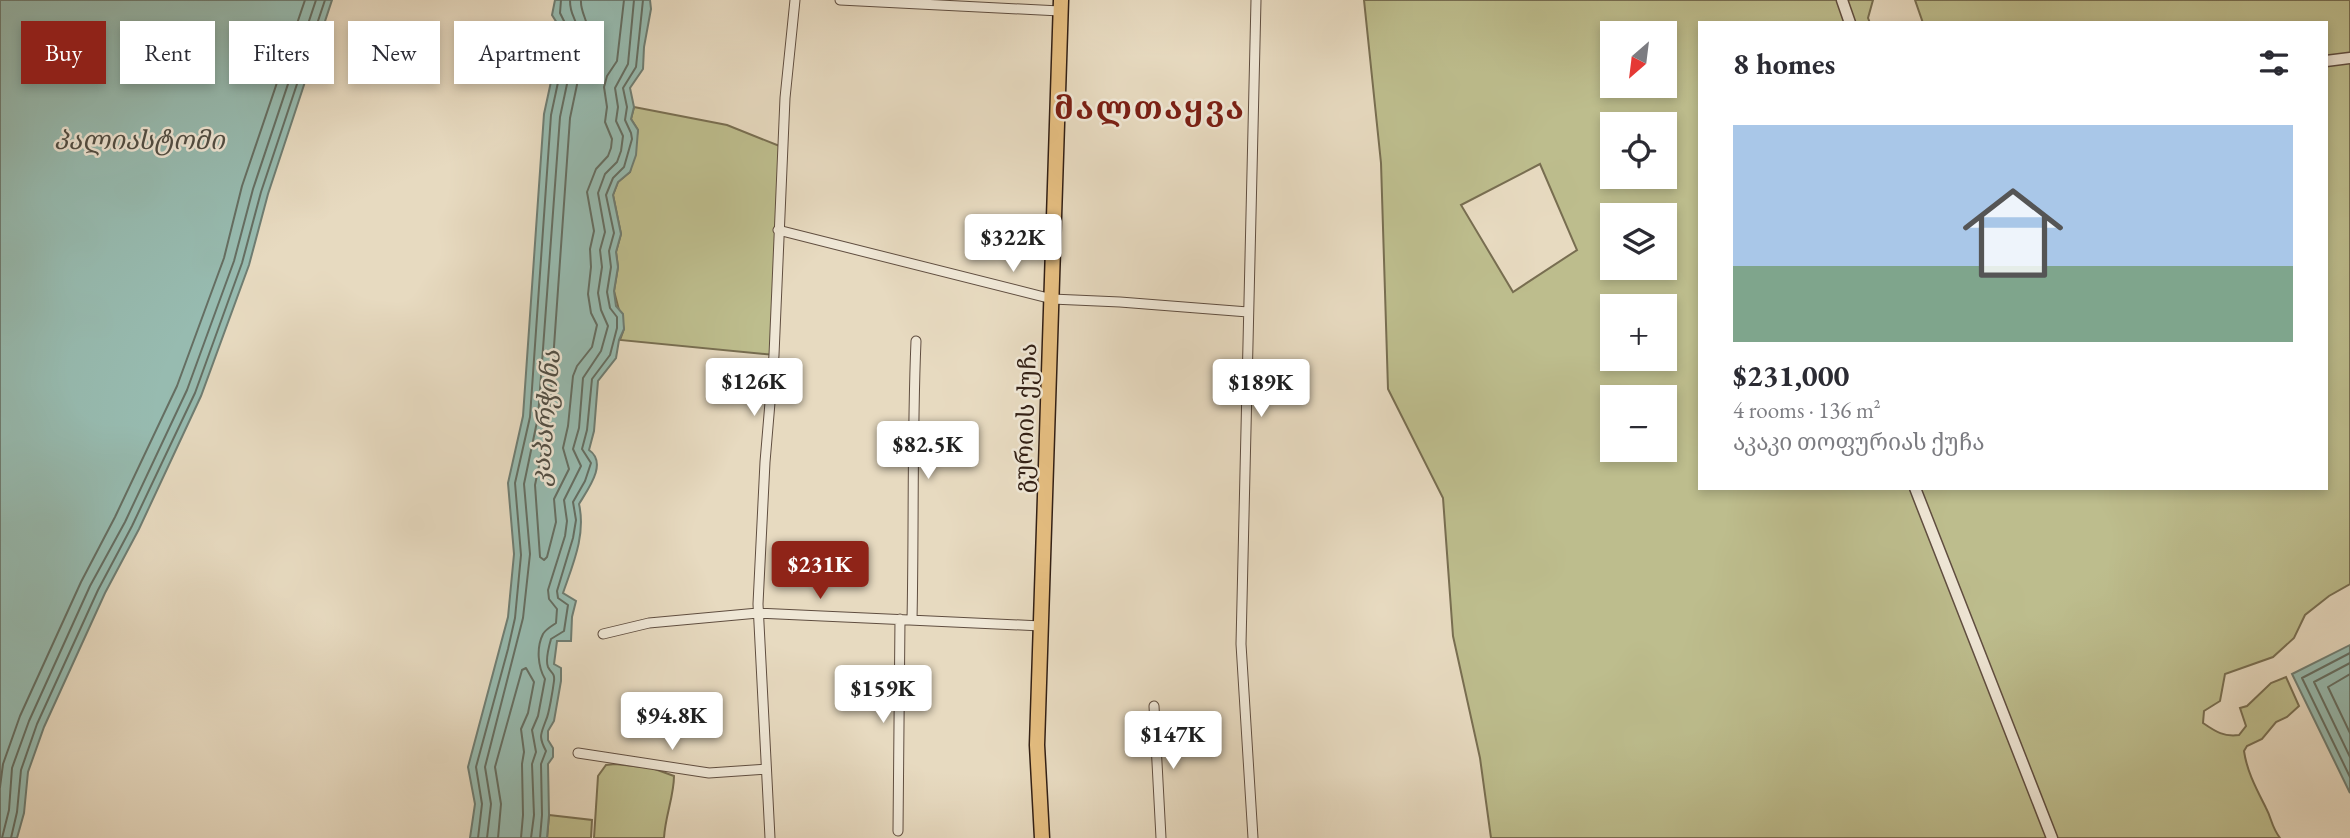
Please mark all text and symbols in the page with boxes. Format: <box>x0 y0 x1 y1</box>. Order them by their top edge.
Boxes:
chip: Buy <box>21 21 106 84</box>
chip: Rent <box>120 21 215 84</box>
chip: Filters <box>229 21 334 84</box>
chip: New <box>348 21 440 84</box>
chip: Apartment <box>454 21 604 84</box>
north arrow <box>1600 21 1676 98</box>
map controls <box>1600 21 1677 462</box>
text: 8 homes <box>1733 44 1835 83</box>
icon: filters <box>2255 44 2293 82</box>
district label: მალთაყვა <box>1054 87 1246 129</box>
button: locate <box>1600 112 1677 189</box>
water label: პალიასტომი <box>54 123 226 157</box>
icon: home <box>1950 170 2076 296</box>
button: layers <box>1600 203 1677 280</box>
pin: $322K <box>964 215 1062 274</box>
text: $322K <box>981 222 1045 252</box>
button: + <box>1600 294 1677 371</box>
street label: გურიის ქუჩა <box>1007 342 1043 494</box>
water label: კაპარჭინა <box>522 348 568 487</box>
text: $231,000 <box>1733 356 1849 395</box>
pin: $126K <box>705 358 803 418</box>
pin: $189K <box>1212 360 1310 419</box>
text: $126K <box>722 366 786 396</box>
text: $189K <box>1229 367 1293 397</box>
button: − <box>1600 385 1677 462</box>
text: 4 rooms · 136 m² <box>1733 395 1881 425</box>
pin: $82.5K <box>871 421 985 481</box>
text: აკაკი თოფურიას ქუჩა <box>1733 427 1985 457</box>
text: $82.5K <box>893 429 963 459</box>
pin: $231K <box>771 542 869 601</box>
text: $231K <box>788 549 852 579</box>
pin: $159K <box>834 666 932 725</box>
text: $159K <box>851 673 915 703</box>
pin: $94.8K <box>615 692 729 752</box>
text: $94.8K <box>637 700 707 730</box>
pin: $147K <box>1124 712 1222 771</box>
text: $147K <box>1141 719 1205 749</box>

